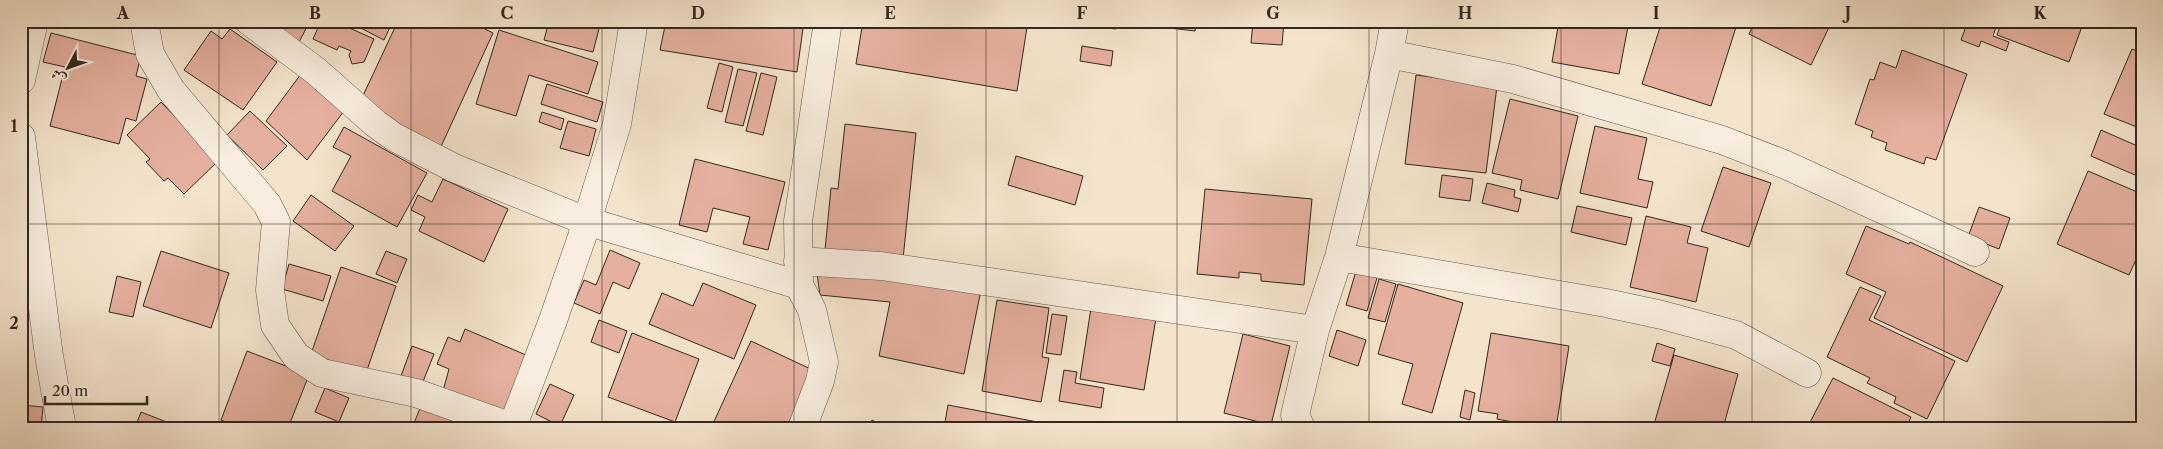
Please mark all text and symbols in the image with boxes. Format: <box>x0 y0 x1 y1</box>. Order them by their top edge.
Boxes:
text: A <box>116 3 130 23</box>
text: B <box>309 3 321 23</box>
text: C <box>501 3 513 23</box>
text: D <box>691 3 705 23</box>
text: E <box>884 3 896 23</box>
text: F <box>1077 3 1088 23</box>
text: G <box>1266 3 1280 23</box>
text: H <box>1458 3 1472 23</box>
text: I <box>1653 3 1660 23</box>
text: J <box>1842 3 1851 23</box>
text: K <box>2034 3 2048 23</box>
north arrow <box>42 42 92 92</box>
text: ش <box>47 65 70 88</box>
text: 1 <box>10 116 18 136</box>
text: 2 <box>9 313 19 333</box>
scale bar <box>45 374 148 406</box>
text: 20 m <box>52 381 88 400</box>

